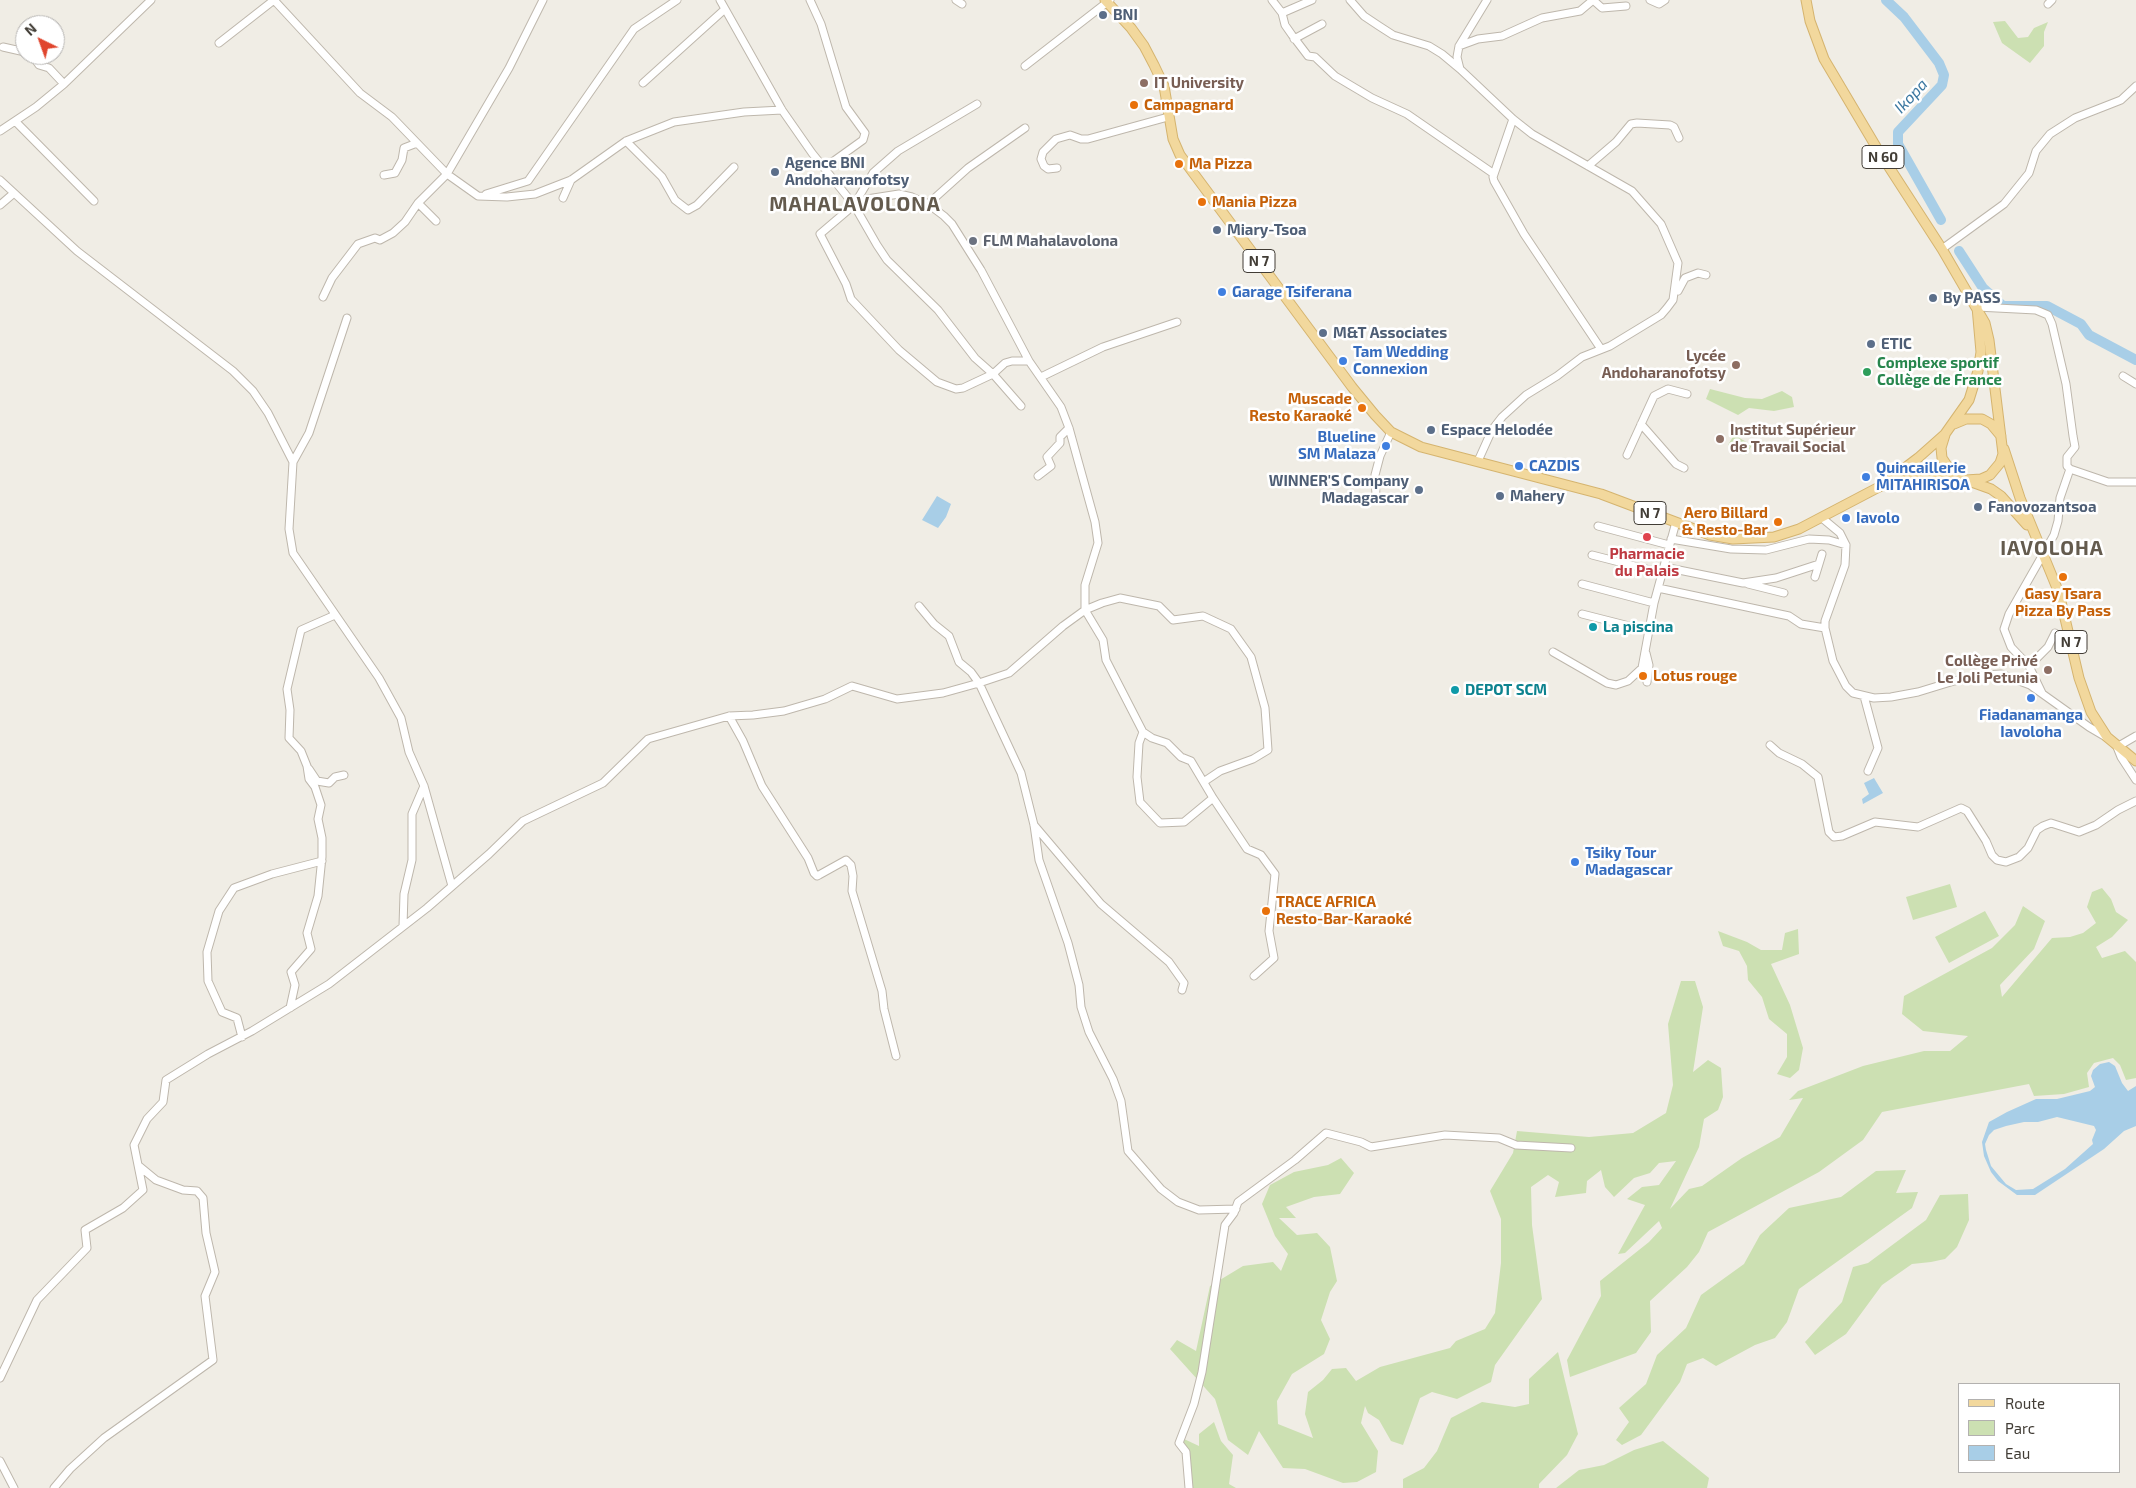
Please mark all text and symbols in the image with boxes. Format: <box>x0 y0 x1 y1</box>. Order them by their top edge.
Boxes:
place label: BNI <box>1113 6 1138 24</box>
marker: BNI <box>1097 9 1109 21</box>
north arrow <box>15 15 65 65</box>
text: N <box>21 20 40 39</box>
place label: IT University <box>1154 74 1244 92</box>
water label: Ikopa <box>1890 75 1932 117</box>
marker: IT University <box>1138 77 1150 89</box>
place label: Campagnard <box>1144 96 1234 114</box>
marker: Campagnard <box>1128 99 1140 111</box>
road number: N 60 <box>1862 146 1904 168</box>
place label: Agence BNI Andoharanofotsy <box>785 154 909 189</box>
place label: Ma Pizza <box>1189 155 1252 173</box>
marker: Ma Pizza <box>1173 158 1185 170</box>
marker: Agence BNI Andoharanofotsy <box>769 166 781 178</box>
district label: MAHALAVOLONA <box>768 192 942 216</box>
place label: Mania Pizza <box>1212 193 1297 211</box>
marker: Mania Pizza <box>1196 196 1208 208</box>
place label: Miary-Tsoa <box>1227 221 1307 239</box>
marker: Miary-Tsoa <box>1211 224 1223 236</box>
place label: FLM Mahalavolona <box>983 232 1118 250</box>
marker: FLM Mahalavolona <box>967 235 979 247</box>
road number: N 7 <box>1243 250 1275 272</box>
place label: Garage Tsiferana <box>1232 283 1352 301</box>
marker: Garage Tsiferana <box>1216 286 1228 298</box>
place label: By PASS <box>1943 289 2000 307</box>
marker: By PASS <box>1927 292 1939 304</box>
place label: M&T Associates <box>1333 324 1447 342</box>
marker: M&T Associates <box>1317 327 1329 339</box>
place label: ETIC <box>1881 335 1912 353</box>
marker: ETIC <box>1865 338 1877 350</box>
place label: Tam Wedding Connexion <box>1353 343 1448 378</box>
place label: Lycée Andoharanofotsy <box>1602 347 1726 382</box>
place label: Complexe sportif Collège de France <box>1877 354 2002 389</box>
marker: Tam Wedding Connexion <box>1337 355 1349 367</box>
marker: Lycée Andoharanofotsy <box>1730 359 1742 371</box>
marker: Complexe sportif Collège de France <box>1861 366 1873 378</box>
place label: Muscade Resto Karaoké <box>1249 390 1352 425</box>
marker: Muscade Resto Karaoké <box>1356 402 1368 414</box>
place label: Espace Helodée <box>1441 421 1553 439</box>
place label: Institut Supérieur de Travail Social <box>1730 421 1856 456</box>
marker: Espace Helodée <box>1425 424 1437 436</box>
place label: Blueline SM Malaza <box>1298 428 1376 463</box>
marker: Institut Supérieur de Travail Social <box>1714 433 1726 445</box>
marker: Blueline SM Malaza <box>1380 440 1392 452</box>
place label: CAZDIS <box>1529 457 1580 475</box>
place label: Quincaillerie MITAHIRISOA <box>1876 459 1970 494</box>
marker: CAZDIS <box>1513 460 1525 472</box>
marker: Quincaillerie MITAHIRISOA <box>1860 471 1872 483</box>
place label: WINNER'S Company Madagascar <box>1269 472 1409 507</box>
marker: WINNER'S Company Madagascar <box>1413 484 1425 496</box>
place label: Mahery <box>1510 487 1565 505</box>
marker: Mahery <box>1494 490 1506 502</box>
place label: Fanovozantsoa <box>1988 498 2096 516</box>
marker: Fanovozantsoa <box>1972 501 1984 513</box>
road number: N 7 <box>1634 502 1666 524</box>
place label: Aero Billard & Resto-Bar <box>1681 504 1768 539</box>
place label: Iavolo <box>1856 509 1900 527</box>
marker: Iavolo <box>1840 512 1852 524</box>
marker: Aero Billard & Resto-Bar <box>1772 516 1784 528</box>
marker: Pharmacie du Palais <box>1641 531 1653 543</box>
district label: IAVOLOHA <box>1999 536 2105 560</box>
place label: Pharmacie du Palais <box>1609 545 1685 580</box>
marker: Gasy Tsara Pizza By Pass <box>2057 571 2069 583</box>
place label: Gasy Tsara Pizza By Pass <box>2015 585 2111 620</box>
place label: La piscina <box>1603 618 1673 636</box>
marker: La piscina <box>1587 621 1599 633</box>
road number: N 7 <box>2055 630 2087 654</box>
place label: Collège Privé Le Joli Petunia <box>1937 652 2038 687</box>
marker: Collège Privé Le Joli Petunia <box>2042 664 2054 676</box>
place label: Lotus rouge <box>1653 667 1737 685</box>
marker: Lotus rouge <box>1637 670 1649 682</box>
place label: DEPOT SCM <box>1465 681 1547 699</box>
marker: DEPOT SCM <box>1449 684 1461 696</box>
marker: Fiadanamanga Iavoloha <box>2025 692 2037 704</box>
place label: Fiadanamanga Iavoloha <box>1979 706 2083 741</box>
place label: Tsiky Tour Madagascar <box>1585 844 1673 879</box>
marker: Tsiky Tour Madagascar <box>1569 856 1581 868</box>
place label: TRACE AFRICA Resto-Bar-Karaoké <box>1276 893 1412 928</box>
marker: TRACE AFRICA Resto-Bar-Karaoké <box>1260 905 1272 917</box>
legend <box>1958 1383 2121 1473</box>
text: Route <box>2005 1394 2045 1412</box>
text: Parc <box>2005 1419 2035 1437</box>
text: Eau <box>2005 1444 2030 1462</box>

